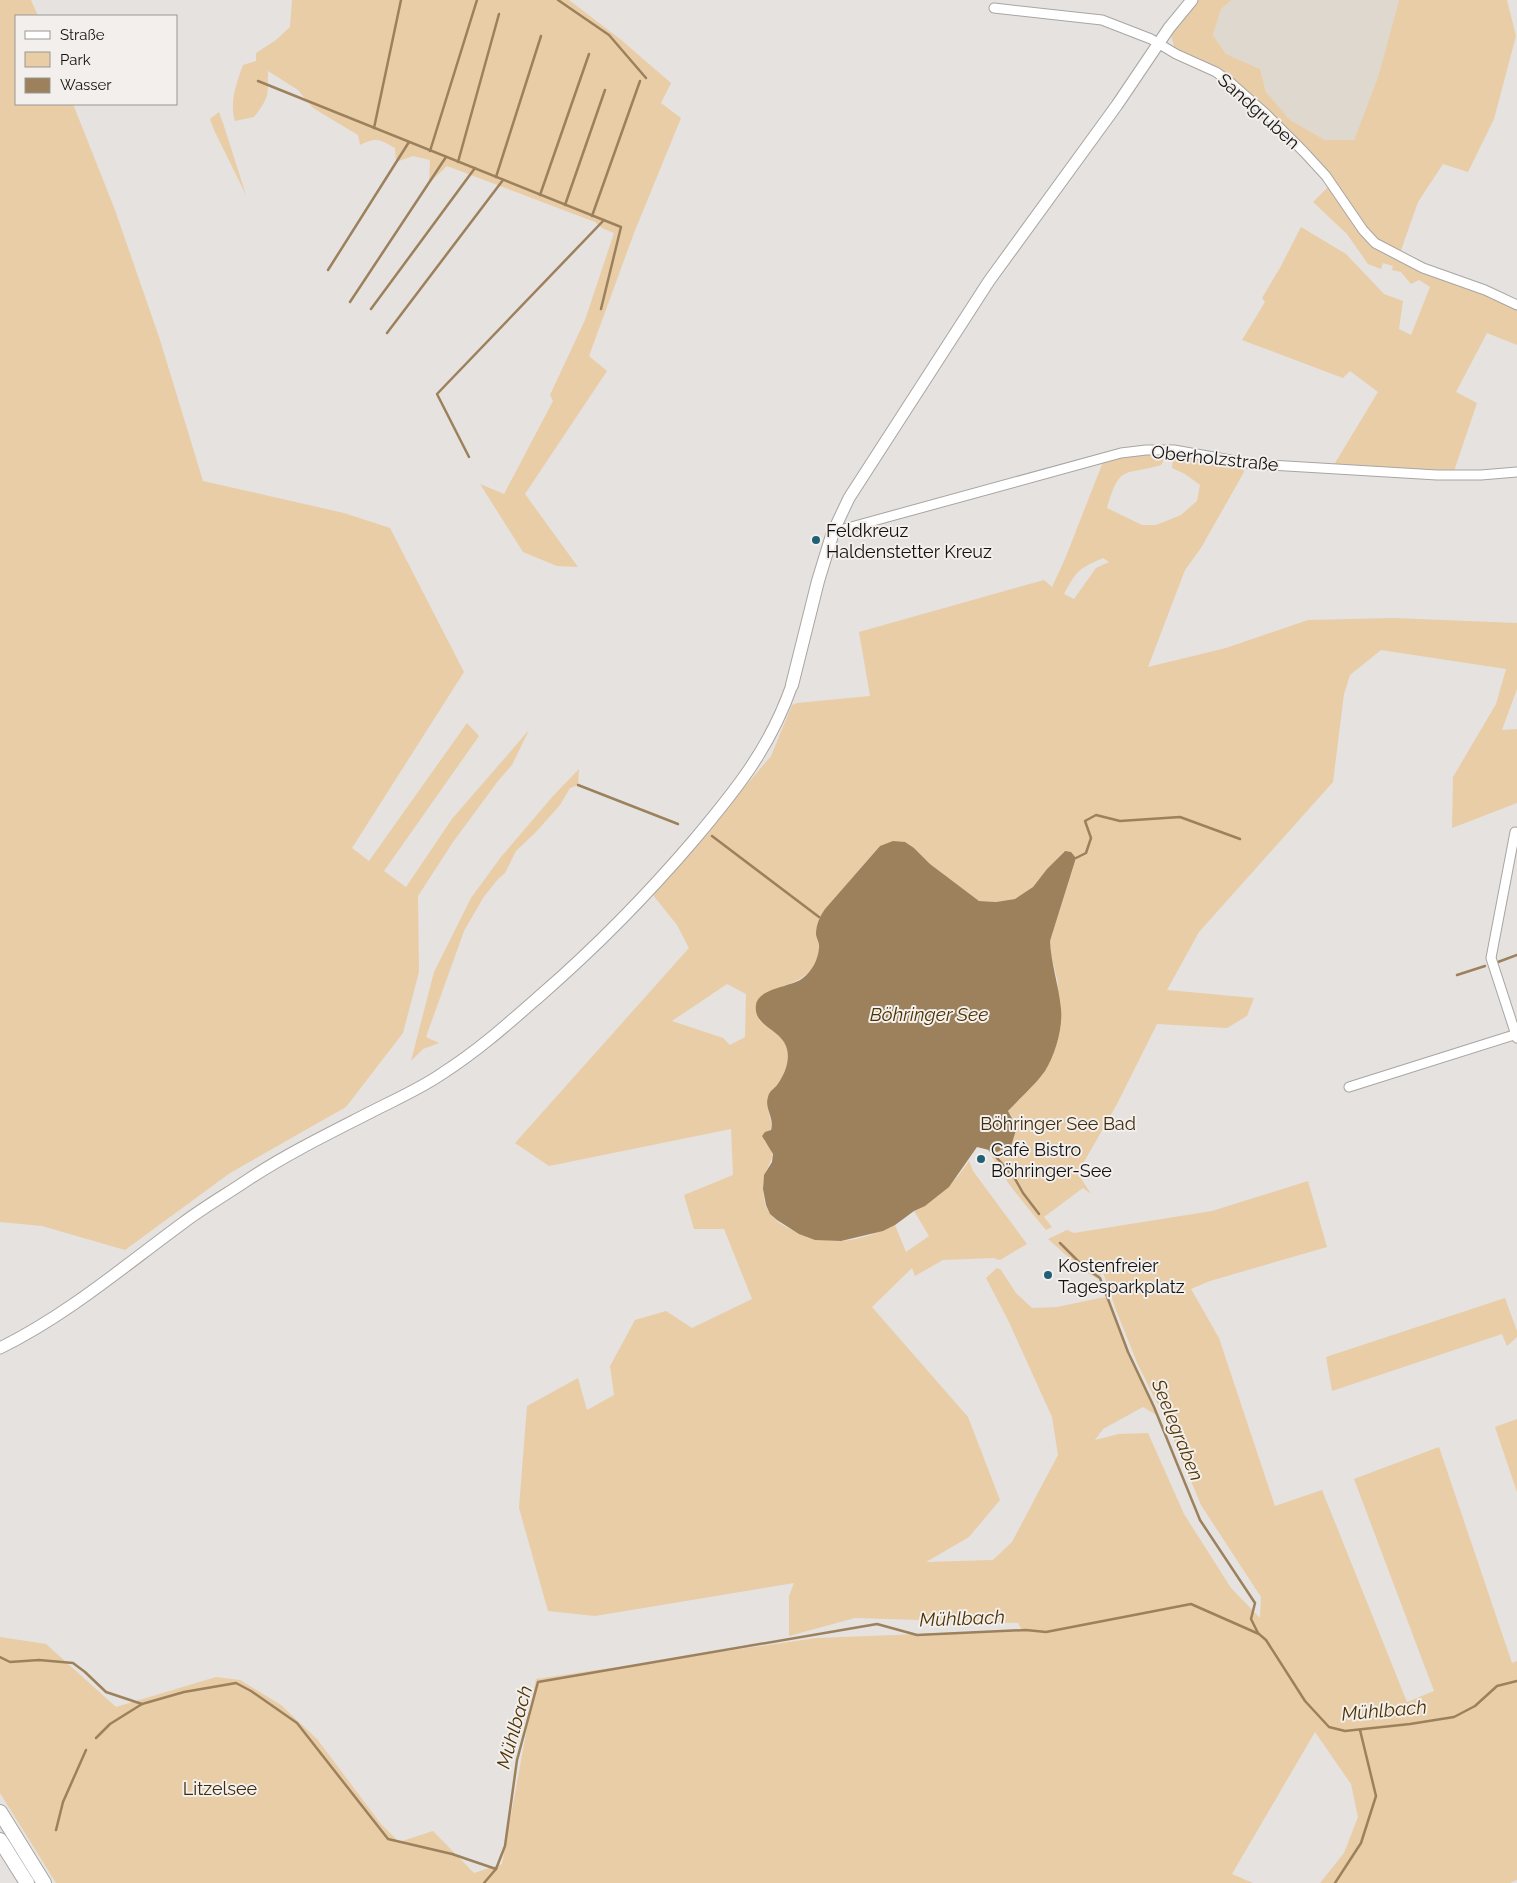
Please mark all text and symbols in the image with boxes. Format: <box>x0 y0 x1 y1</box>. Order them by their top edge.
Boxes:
legend <box>15 15 178 105</box>
text: Straße <box>60 26 105 44</box>
text: Park <box>60 51 91 69</box>
street label: Sandgruben <box>1214 69 1304 153</box>
text: Wasser <box>60 76 112 94</box>
street label: Oberholzstraße <box>1150 441 1280 475</box>
place label: Feldkreuz Haldenstetter Kreuz <box>826 520 992 562</box>
marker: Feldkreuz Haldenstetter Kreuz <box>810 534 822 546</box>
water label: Böhringer See <box>870 1003 988 1025</box>
park label: Böhringer See Bad <box>980 1113 1136 1134</box>
place label: Cafè Bistro Böhringer-See <box>991 1139 1112 1181</box>
marker: Cafè Bistro Böhringer-See <box>975 1153 987 1165</box>
place label: Kostenfreier Tagesparkplatz <box>1058 1255 1185 1297</box>
marker: Kostenfreier Tagesparkplatz <box>1042 1269 1054 1281</box>
water label: Seelegraben <box>1147 1375 1208 1484</box>
water label: Mühlbach <box>919 1606 1005 1630</box>
water label: Mühlbach <box>492 1683 536 1771</box>
water label: Mühlbach <box>1340 1695 1428 1725</box>
park label: Litzelsee <box>183 1778 258 1799</box>

